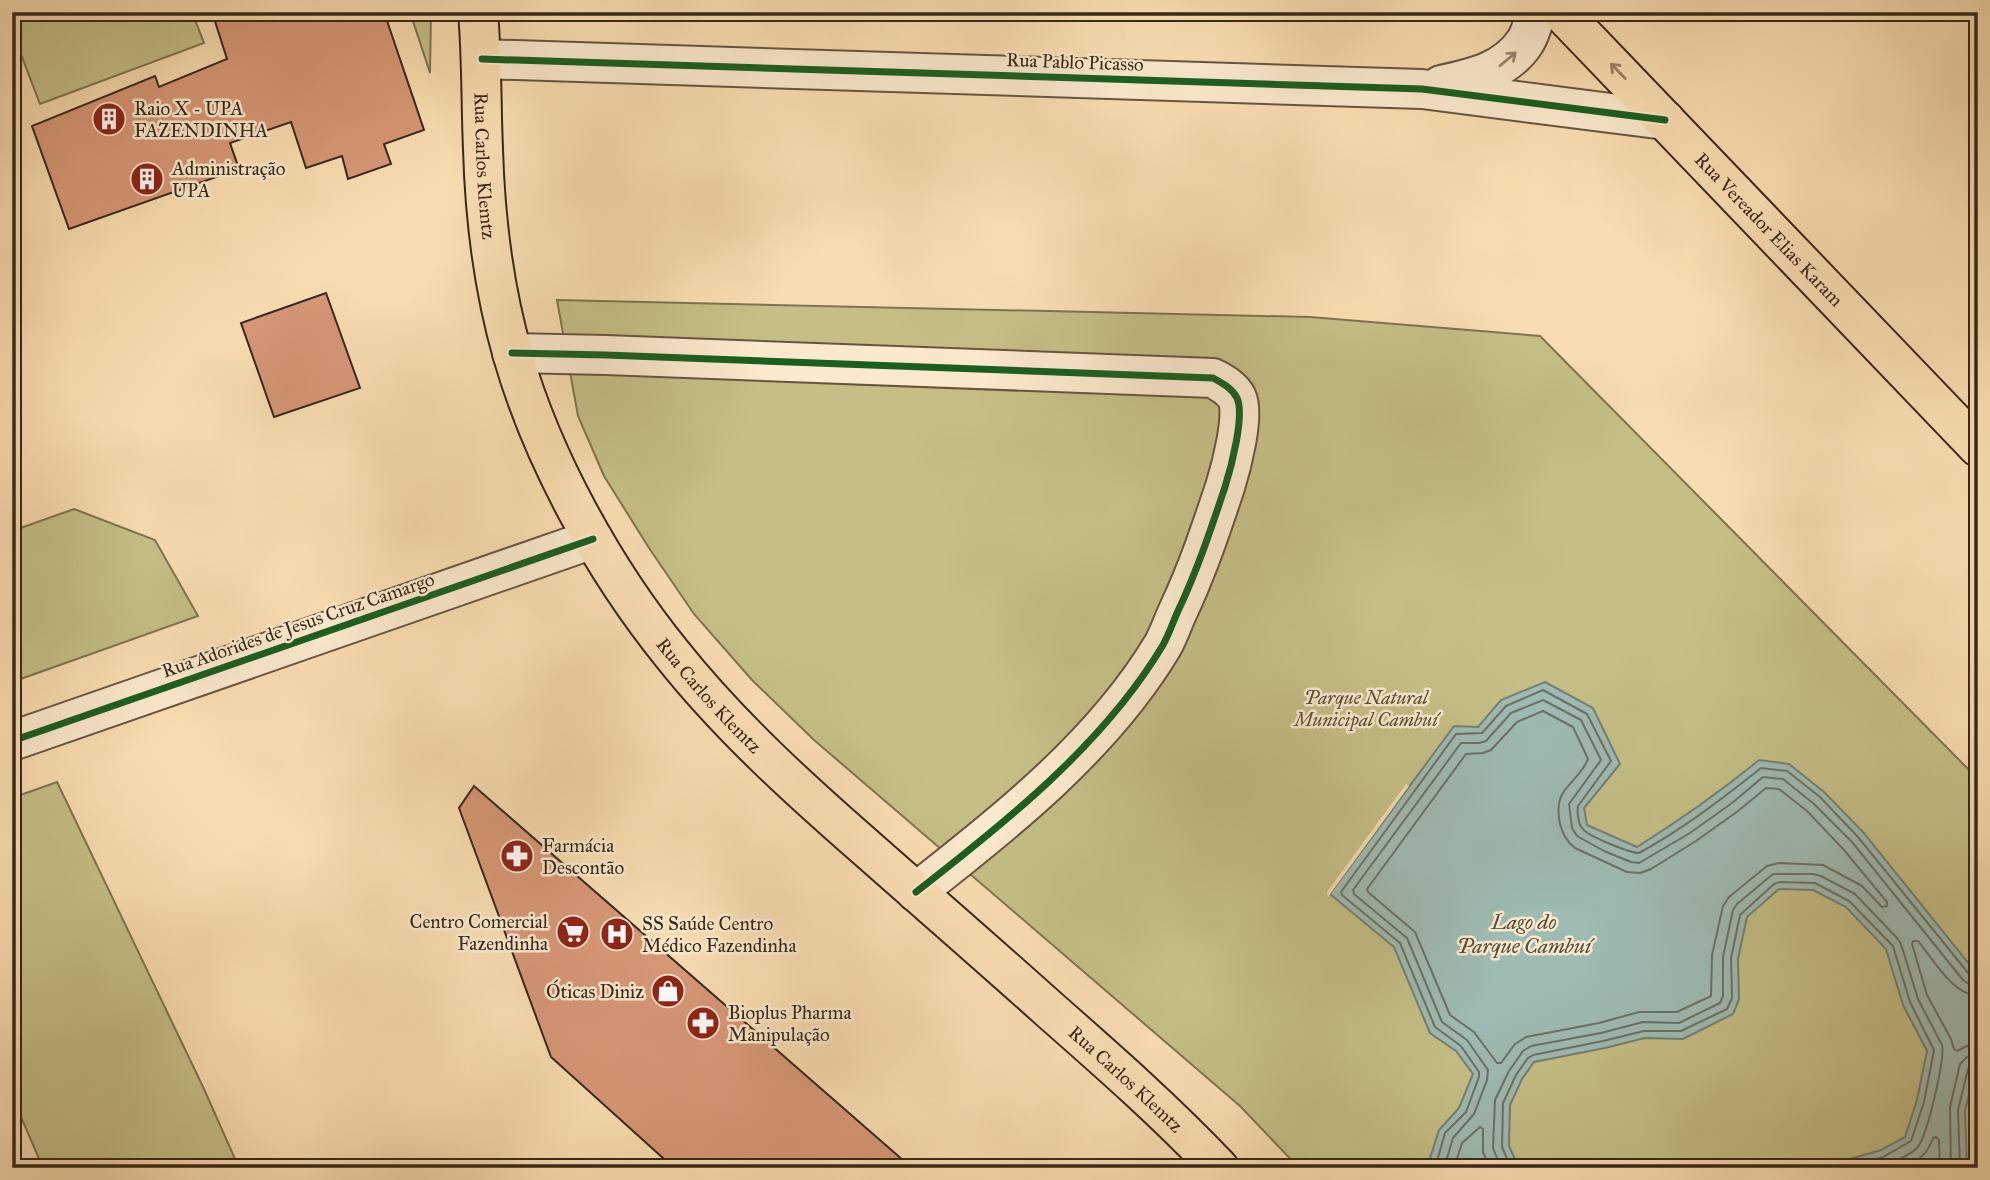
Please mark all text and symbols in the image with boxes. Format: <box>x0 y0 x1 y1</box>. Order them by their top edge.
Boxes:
street label: Rua Pablo Picasso <box>1006 48 1144 76</box>
one-way arrow <box>1499 51 1517 67</box>
one-way arrow <box>1609 63 1626 80</box>
street label: Rua Carlos Klemtz <box>470 92 501 241</box>
place label: Raio X - UPA FAZENDINHA <box>134 97 268 142</box>
building icon: Raio X - UPA FAZENDINHA <box>90 100 128 138</box>
street label: Rua Vereador Elias Karam <box>1690 148 1848 311</box>
place label: Administração UPA <box>171 157 286 202</box>
building icon: Administração UPA <box>128 160 166 198</box>
street label: Rua Adorides de Jesus Cruz Camargo <box>159 567 438 684</box>
street label: Rua Carlos Klemtz <box>652 633 767 758</box>
park label: Parque Natural Municipal Cambuí <box>1292 686 1441 732</box>
place label: Farmácia Descontão <box>542 834 625 879</box>
pharmacy icon: Farmácia Descontão <box>498 837 536 875</box>
water label: Lago do Parque Cambuí <box>1457 909 1595 959</box>
place label: Centro Comercial Fazendinha <box>410 910 549 955</box>
place label: SS Saúde Centro Médico Fazendinha <box>642 912 797 957</box>
supermarket icon: Centro Comercial Fazendinha <box>554 913 592 951</box>
hospital icon: SS Saúde Centro Médico Fazendinha <box>598 915 636 953</box>
shop icon: Óticas Diniz <box>649 972 687 1010</box>
place label: Óticas Diniz <box>546 979 644 1003</box>
place label: Bioplus Pharma Manipulação <box>728 1001 852 1046</box>
pharmacy icon: Bioplus Pharma Manipulação <box>684 1004 722 1042</box>
street label: Rua Carlos Klemtz <box>1064 1020 1188 1137</box>

